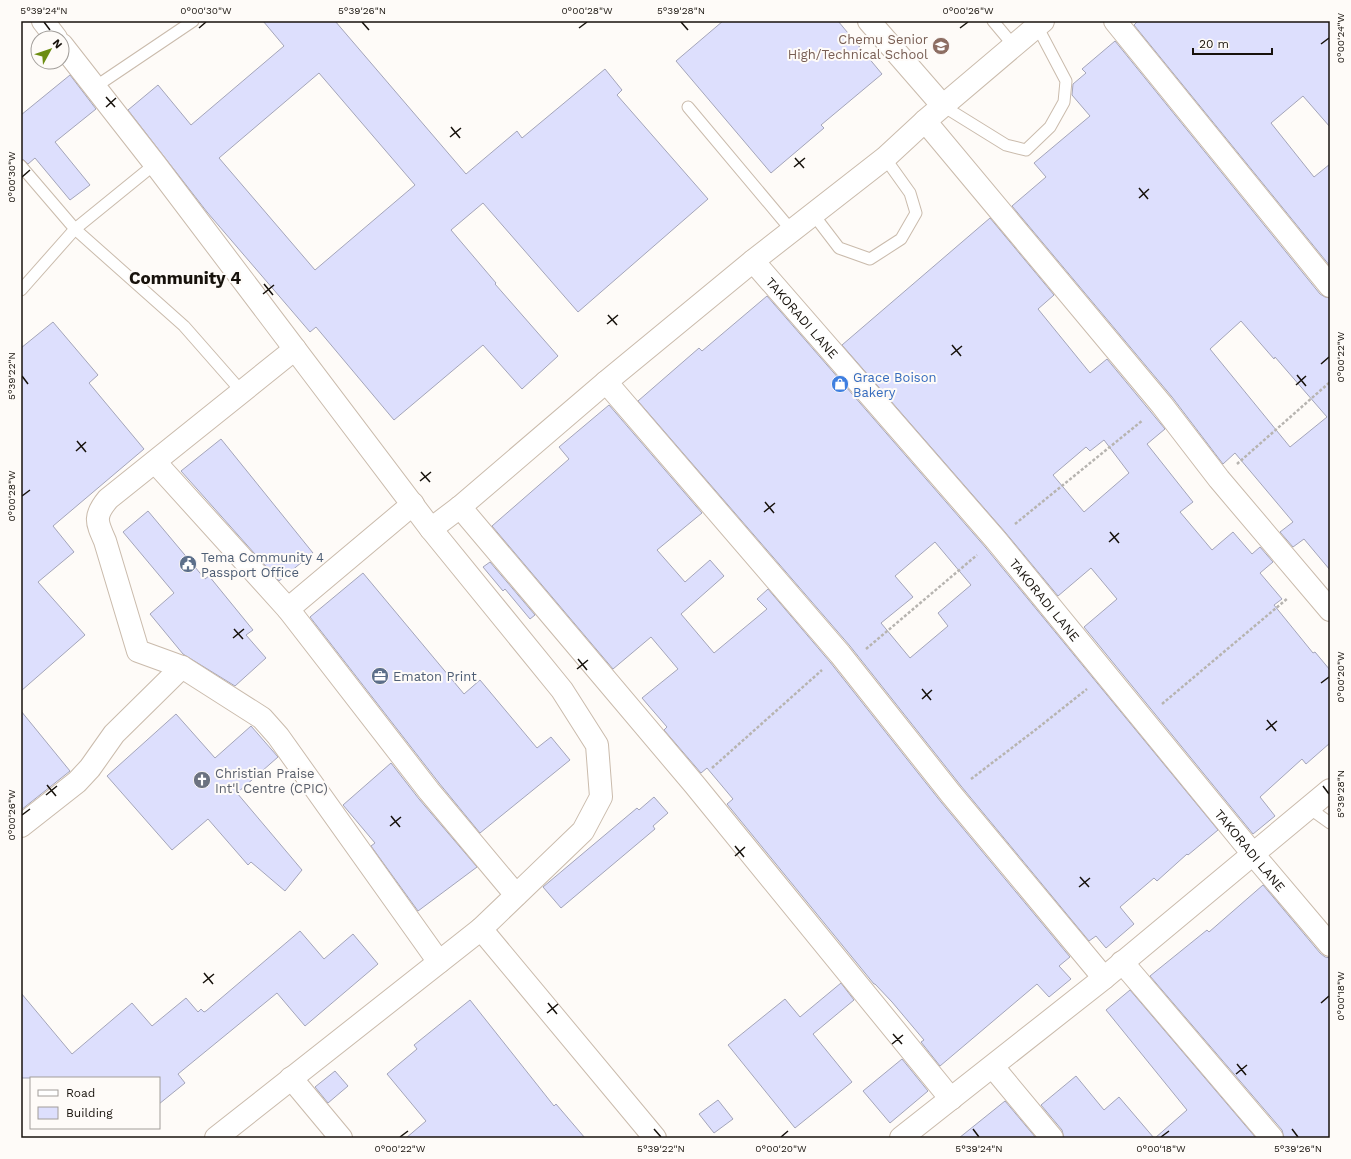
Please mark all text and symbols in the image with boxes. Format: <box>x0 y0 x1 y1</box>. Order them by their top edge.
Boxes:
text: 5°39'24"N <box>20 5 68 16</box>
text: 0°00'30"W <box>180 5 232 16</box>
text: 5°39'26"N <box>338 5 386 16</box>
text: 0°00'28"W <box>561 5 613 16</box>
text: 5°39'28"N <box>657 5 705 16</box>
text: 0°00'26"W <box>942 5 994 16</box>
text: 0°00'24"W <box>1335 12 1346 63</box>
north arrow <box>30 30 70 70</box>
scale bar <box>1193 30 1272 56</box>
place label: Chemu Senior High/Technical School <box>788 32 928 62</box>
school or university icon: Chemu Senior High/Technical School <box>931 36 951 56</box>
text: N <box>50 37 65 51</box>
text: 20 m <box>1199 37 1229 51</box>
text: 0°00'30"W <box>6 151 17 203</box>
district label: Community 4 <box>129 268 241 288</box>
street label: TAKORADI LANE <box>763 274 842 361</box>
text: 0°00'22"W <box>1335 331 1346 382</box>
text: 5°39'22"N <box>6 352 17 400</box>
place label: Grace Boison Bakery <box>853 370 937 400</box>
shop icon: Grace Boison Bakery <box>830 374 850 394</box>
text: 0°00'28"W <box>6 470 17 522</box>
place label: Tema Community 4 Passport Office <box>201 550 324 580</box>
public building icon: Tema Community 4 Passport Office <box>178 554 198 574</box>
street label: TAKORADI LANE <box>1007 555 1083 644</box>
text: 0°00'20"W <box>1335 651 1346 703</box>
office icon: Ematon Print <box>370 666 390 686</box>
place label: Ematon Print <box>393 669 477 684</box>
place label: Christian Praise Int'l Centre (CPIC) <box>215 766 328 796</box>
church icon: Christian Praise Int'l Centre (CPIC) <box>192 770 212 790</box>
text: 5°39'28"N <box>1335 770 1346 818</box>
text: 0°00'26"W <box>6 789 17 841</box>
street label: TAKORADI LANE <box>1212 806 1289 894</box>
text: 0°00'18"W <box>1335 971 1346 1021</box>
legend <box>30 1077 160 1129</box>
text: Road <box>66 1086 95 1100</box>
text: Building <box>66 1106 113 1120</box>
text: 0°00'22"W <box>375 1143 426 1154</box>
text: 5°39'22"N <box>637 1143 685 1154</box>
text: 0°00'20"W <box>755 1143 807 1154</box>
text: 5°39'24"N <box>955 1143 1003 1154</box>
text: 0°00'18"W <box>1136 1143 1186 1154</box>
text: 5°39'26"N <box>1274 1143 1322 1154</box>

